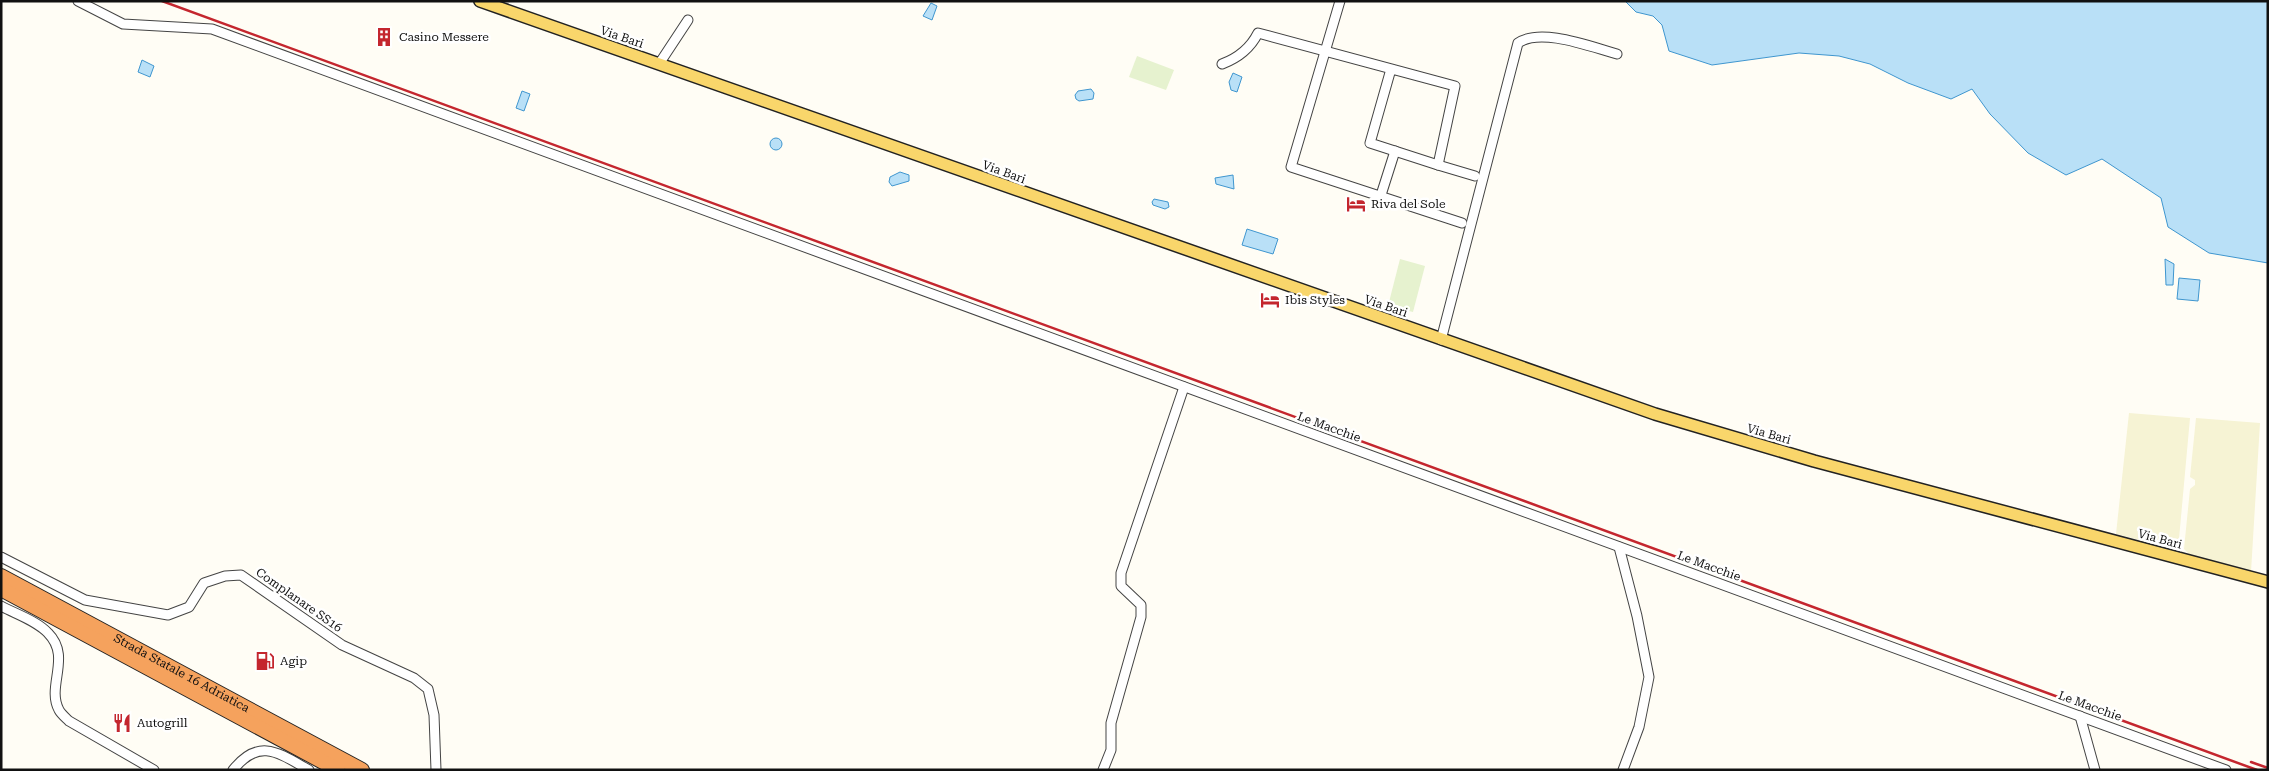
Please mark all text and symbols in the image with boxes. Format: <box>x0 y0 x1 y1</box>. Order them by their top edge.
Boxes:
street label: Via Bari <box>598 23 646 51</box>
building icon: Casino Messere <box>373 26 395 48</box>
place label: Casino Messere <box>399 30 489 44</box>
street label: Via Bari <box>980 158 1028 186</box>
hotel icon: Riva del Sole <box>1345 193 1367 215</box>
place label: Riva del Sole <box>1371 197 1446 211</box>
hotel icon: Ibis Styles <box>1259 289 1281 311</box>
street label: Via Bari <box>1362 292 1410 320</box>
place label: Ibis Styles <box>1285 293 1345 307</box>
street label: Le Macchie <box>1295 409 1363 445</box>
street label: Via Bari <box>1745 421 1793 447</box>
street label: Via Bari <box>2136 526 2184 552</box>
street label: Le Macchie <box>1675 548 1743 584</box>
street label: Complanare SS16 <box>253 565 345 635</box>
street label: Strada Statale 16 Adriatica <box>111 631 252 715</box>
fuel station icon: Agip <box>254 650 276 672</box>
place label: Agip <box>280 654 307 668</box>
street label: Le Macchie <box>2056 688 2124 724</box>
restaurant icon: Autogrill <box>111 712 133 734</box>
place label: Autogrill <box>137 716 188 730</box>

